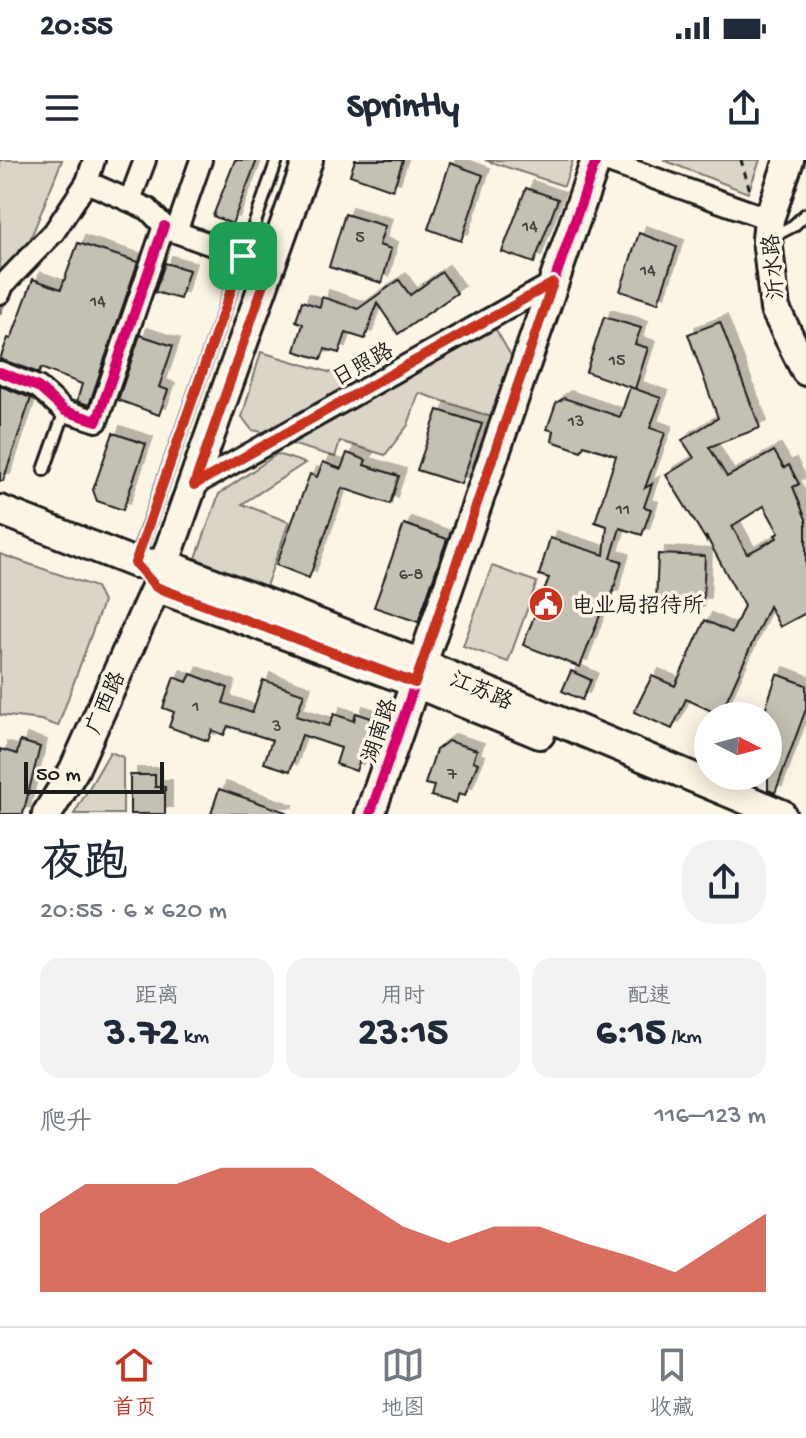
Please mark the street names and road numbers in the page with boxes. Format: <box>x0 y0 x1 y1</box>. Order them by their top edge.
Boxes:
street label: 沂水路 <box>758 233 792 301</box>
street label: 日照路 <box>328 337 399 394</box>
street label: 江苏路 <box>445 666 517 718</box>
street label: 广西路 <box>81 667 133 739</box>
street label: 湖南路 <box>357 695 405 767</box>

